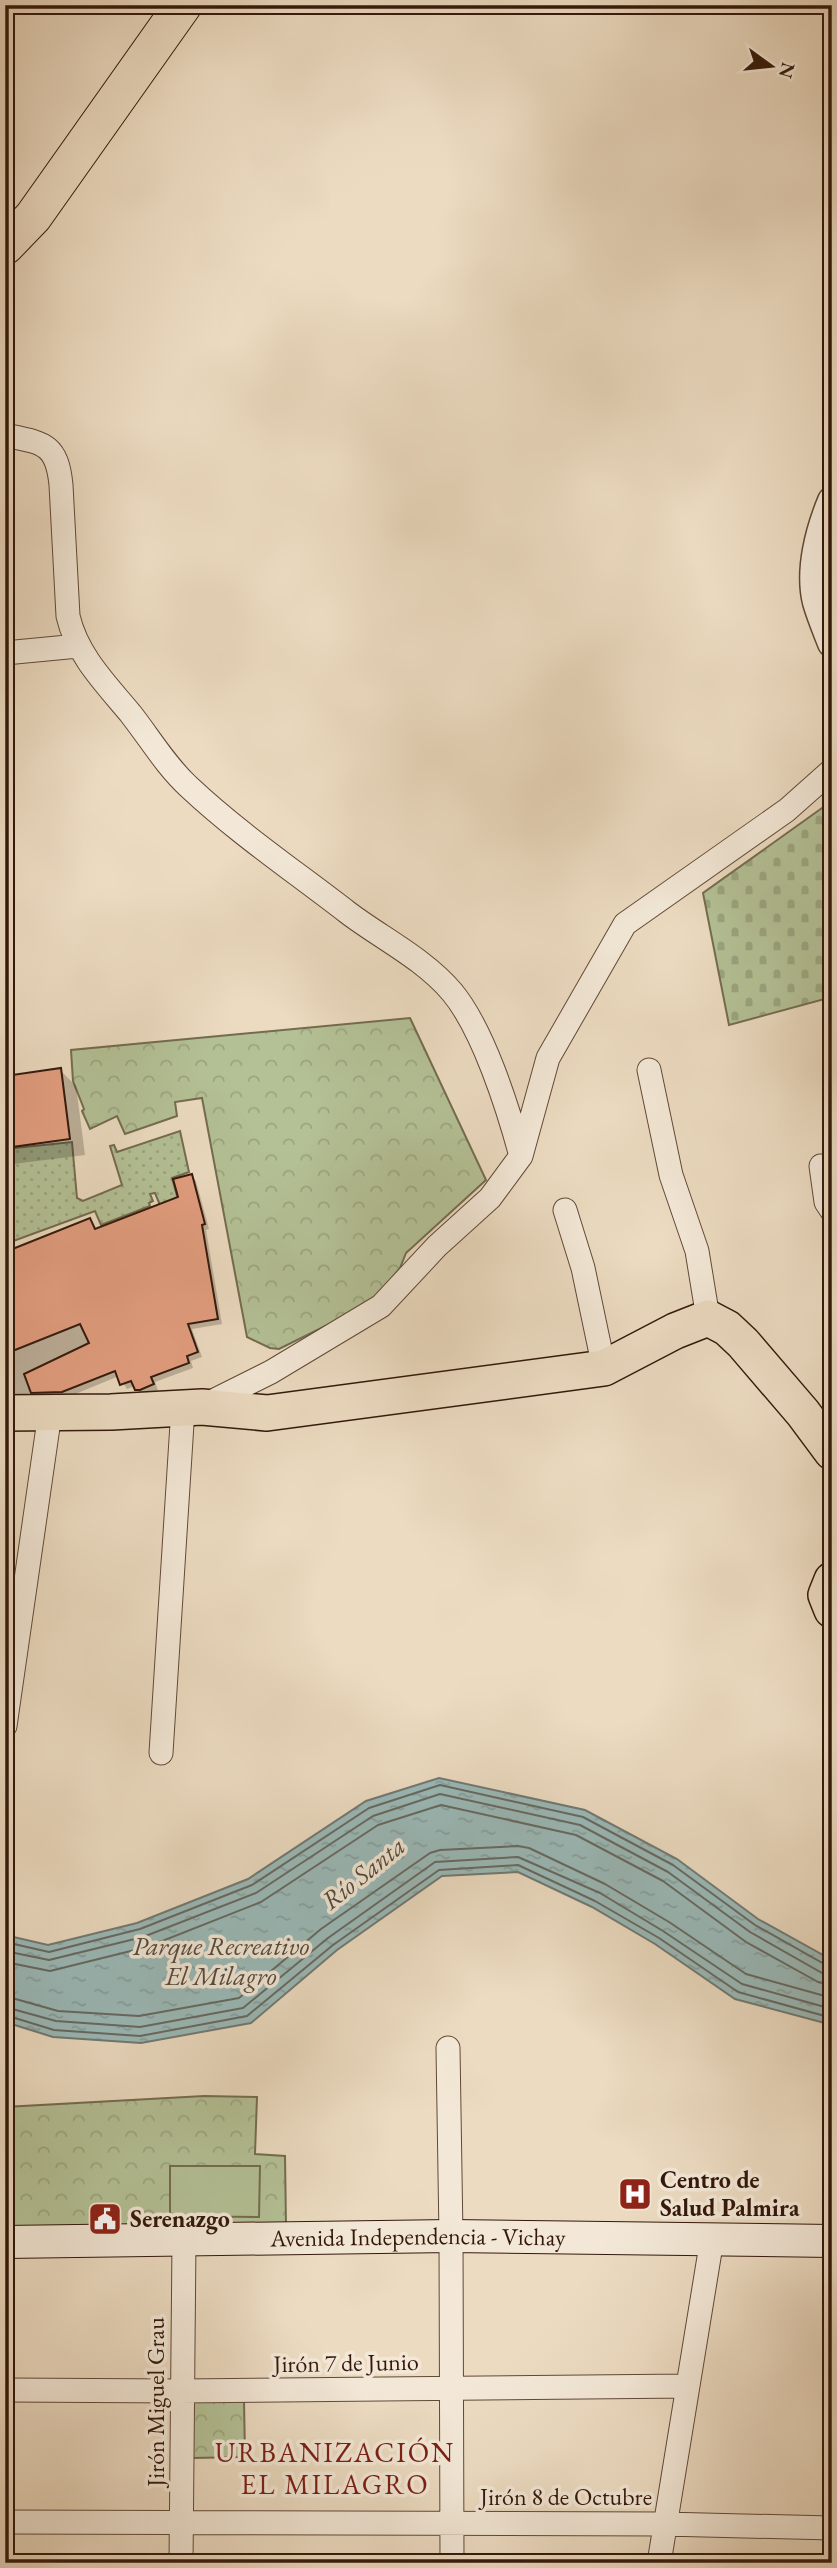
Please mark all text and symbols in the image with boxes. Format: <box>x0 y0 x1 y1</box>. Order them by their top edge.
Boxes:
north arrow <box>736 32 806 102</box>
text: N <box>773 60 801 82</box>
water label: Río Santa <box>314 1829 412 1917</box>
water label: Parque Recreativo El Milagro <box>133 1929 310 1993</box>
place label: Centro de Salud Palmira <box>660 2164 800 2223</box>
hospital icon: Centro de Salud Palmira <box>616 2175 654 2213</box>
public building icon: Serenazgo <box>86 2200 124 2238</box>
place label: Serenazgo <box>130 2203 230 2235</box>
street label: Avenida Independencia - Vichay <box>269 2220 566 2253</box>
street label: Jirón Miguel Grau <box>140 2317 171 2489</box>
street label: Jirón 7 de Junio <box>271 2346 419 2379</box>
district label: URBANIZACIÓN EL MILAGRO <box>215 2434 455 2502</box>
street label: Jirón 8 de Octubre <box>478 2481 652 2512</box>

